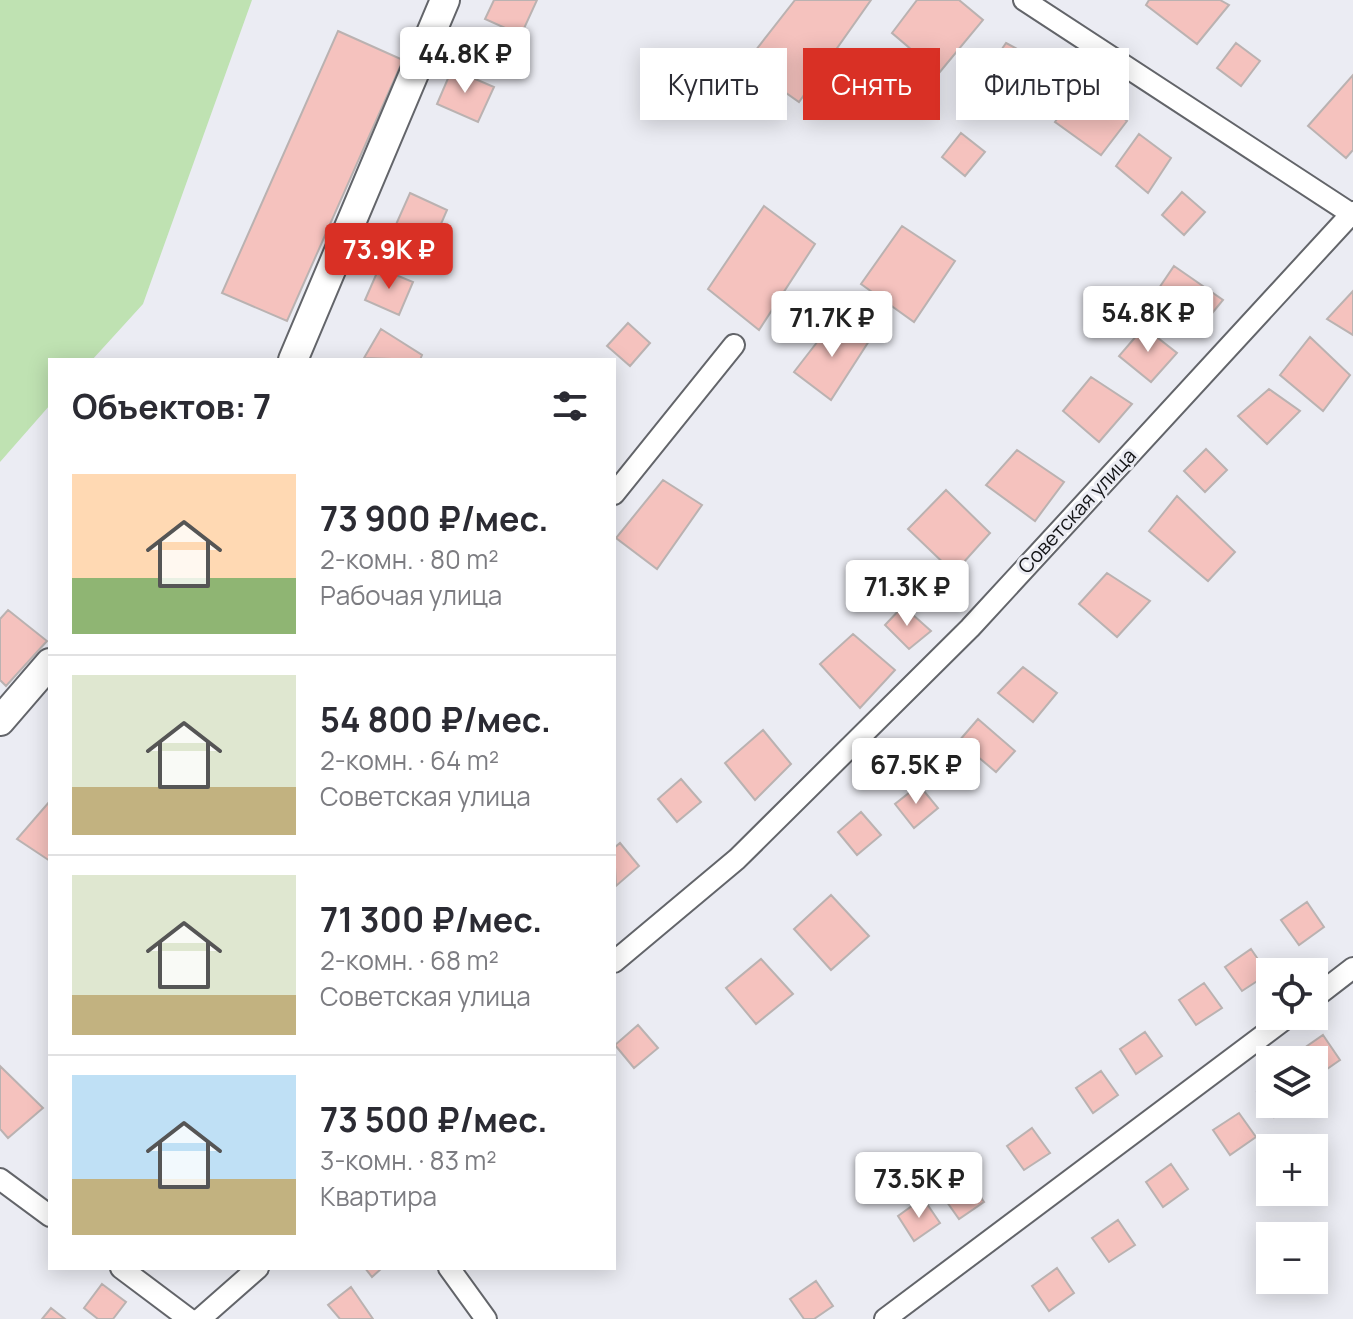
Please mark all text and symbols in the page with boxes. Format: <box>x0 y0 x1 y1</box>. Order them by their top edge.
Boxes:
pin: 44.8K ₽ <box>391 27 539 95</box>
text: 44.8K ₽ <box>418 35 512 71</box>
chip: Купить <box>640 48 787 120</box>
chip: Снять <box>803 48 940 120</box>
chip: Фильтры <box>956 48 1129 120</box>
pin: 73.9K ₽ <box>315 223 463 291</box>
text: 73.9K ₽ <box>343 231 435 267</box>
pin: 54.8K ₽ <box>1074 286 1222 354</box>
pin: 71.7K ₽ <box>758 291 906 359</box>
text: 54.8K ₽ <box>1101 294 1195 330</box>
text: 71.7K ₽ <box>789 299 875 335</box>
text: Объектов: 7 <box>72 383 271 429</box>
icon: filters <box>548 384 592 428</box>
street label: Советская улица <box>1012 442 1142 579</box>
text: 73 900 ₽/мес. <box>320 495 549 541</box>
icon: home <box>136 506 232 602</box>
text: 2-комн. · 80 m² <box>320 541 499 577</box>
pin: 71.3K ₽ <box>833 560 981 628</box>
text: 71.3K ₽ <box>864 568 950 604</box>
text: Рабочая улица <box>320 577 502 613</box>
text: 54 800 ₽/мес. <box>320 696 551 742</box>
icon: home <box>136 707 232 803</box>
pin: 67.5K ₽ <box>842 738 990 806</box>
text: 2-комн. · 64 m² <box>320 742 499 778</box>
text: 67.5K ₽ <box>870 746 962 782</box>
text: Советская улица <box>320 778 531 814</box>
text: 71 300 ₽/мес. <box>320 896 542 942</box>
icon: home <box>136 907 232 1003</box>
text: 2-комн. · 68 m² <box>320 942 499 978</box>
map controls <box>1256 958 1328 1294</box>
button: locate <box>1256 958 1328 1030</box>
text: Советская улица <box>320 978 531 1014</box>
button: layers <box>1256 1046 1328 1118</box>
text: 73 500 ₽/мес. <box>320 1096 547 1142</box>
icon: home <box>136 1107 232 1203</box>
button: + <box>1256 1134 1328 1206</box>
text: 3-комн. · 83 m² <box>320 1142 497 1178</box>
pin: 73.5K ₽ <box>845 1152 993 1220</box>
text: 73.5K ₽ <box>873 1160 965 1196</box>
text: Квартира <box>320 1178 437 1214</box>
button: − <box>1256 1222 1328 1294</box>

